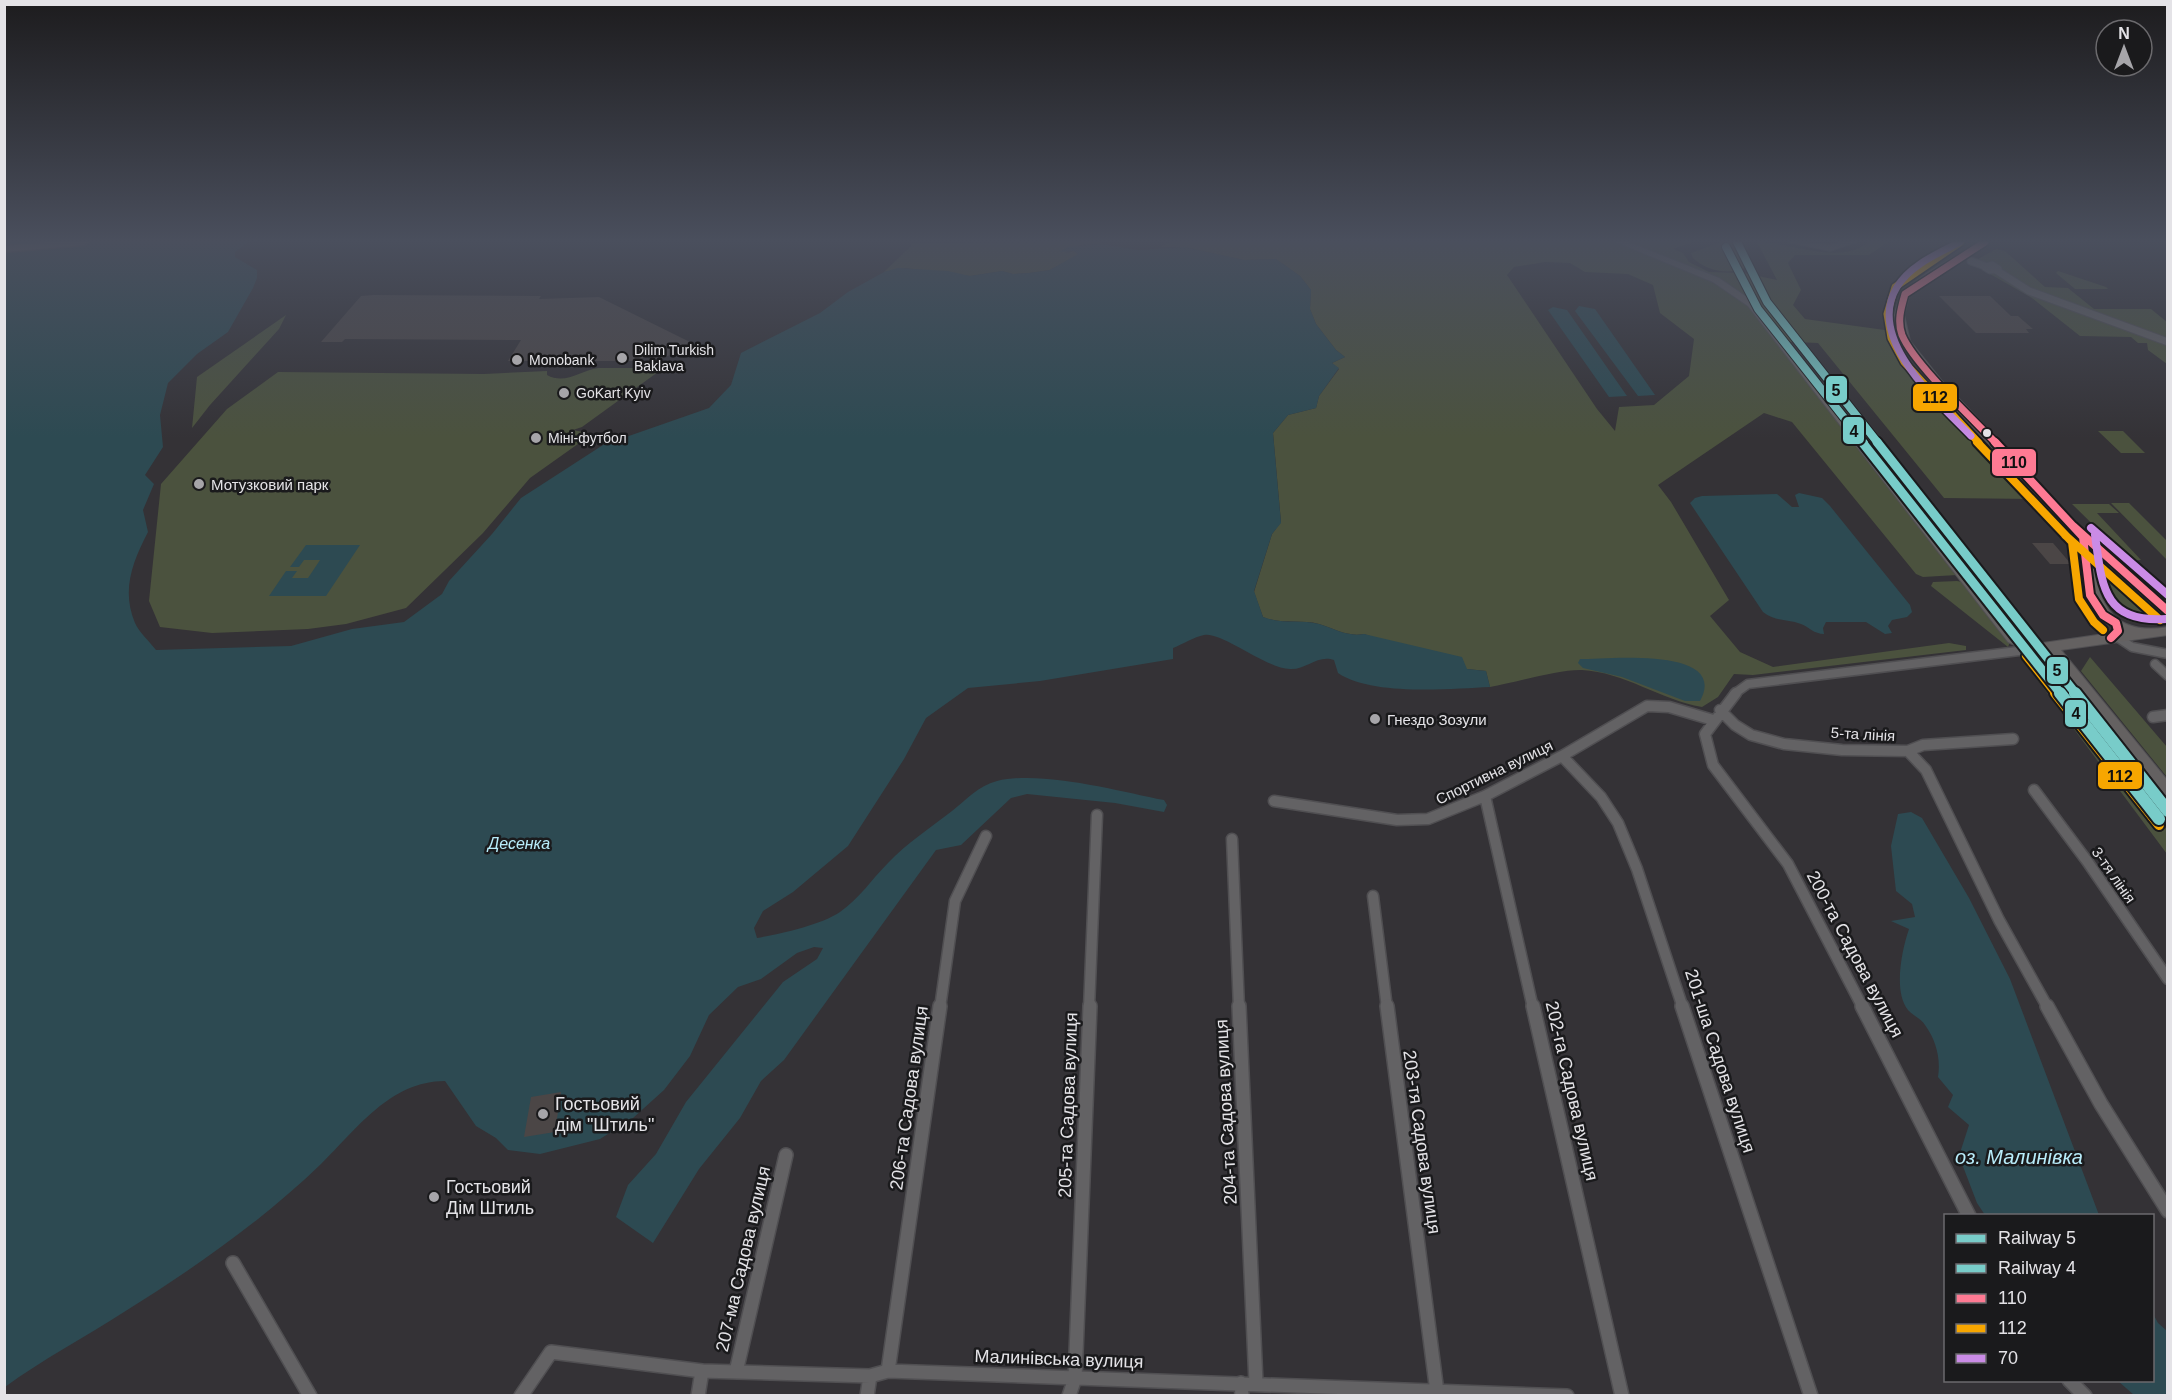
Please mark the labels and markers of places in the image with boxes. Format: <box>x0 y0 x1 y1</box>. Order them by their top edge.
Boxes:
place label: Dilim Turkish Baklava <box>634 342 714 374</box>
marker: Dilim Turkish Baklava <box>615 351 629 365</box>
place label: Monobank <box>529 352 595 368</box>
marker: Monobank <box>510 353 524 367</box>
place label: GoKart Kyiv <box>576 385 651 401</box>
marker: GoKart Kyiv <box>557 386 571 400</box>
unlabelled marker <box>1981 427 1993 439</box>
place label: Міні-футбол <box>548 430 627 446</box>
marker: Міні-футбол <box>529 431 543 445</box>
place label: Мотузковий парк <box>211 476 329 493</box>
marker: Мотузковий парк <box>192 477 206 491</box>
place label: Гнездо Зозули <box>1387 711 1487 728</box>
marker: Гнездо Зозули <box>1368 712 1382 726</box>
place label: Гостьовий дім "Штиль" <box>555 1094 654 1135</box>
marker: Гостьовий дім "Штиль" <box>536 1107 550 1121</box>
place label: Гостьовий Дім Штиль <box>446 1177 534 1218</box>
marker: Гостьовий Дім Штиль <box>427 1190 441 1204</box>

